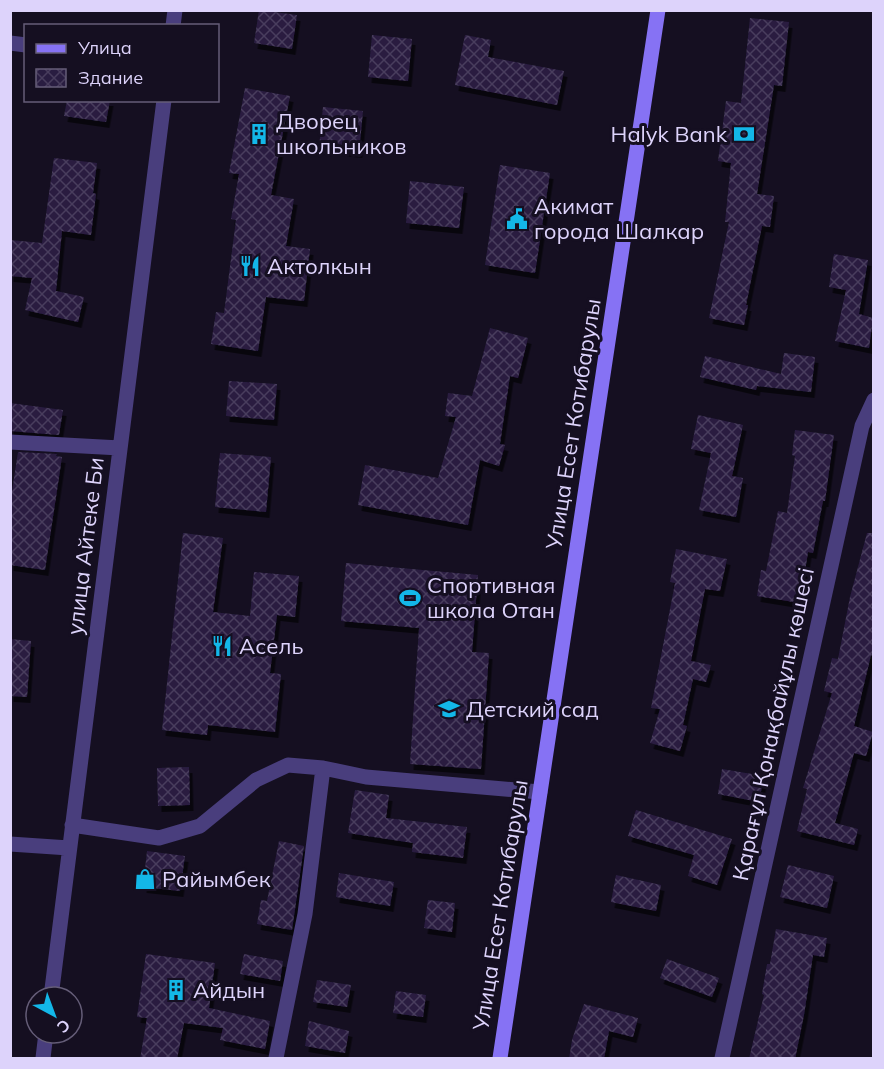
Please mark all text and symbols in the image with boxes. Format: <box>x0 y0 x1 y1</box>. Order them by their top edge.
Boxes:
legend <box>24 24 219 102</box>
text: Улица <box>77 36 132 59</box>
text: Здание <box>78 66 143 89</box>
place label: Дворец школьников <box>276 107 407 160</box>
place label: Halyk Bank <box>611 120 728 148</box>
building icon: Дворец школьников <box>247 122 271 146</box>
bank icon: Halyk Bank <box>732 122 756 146</box>
place label: Акимат города Шалкар <box>534 192 704 245</box>
public building icon: Акимат города Шалкар <box>505 207 529 231</box>
place label: Актолкын <box>267 252 372 280</box>
restaurant icon: Актолкын <box>238 254 262 278</box>
street label: Улица Есет Котибарулы <box>539 297 607 552</box>
street label: улица Айтеке Би <box>60 455 110 637</box>
street label: Қарағұл Қонақбайұлы көшесі <box>726 565 820 883</box>
place label: Спортивная школа Отан <box>427 571 555 624</box>
sports icon: Спортивная школа Отан <box>398 586 422 610</box>
place label: Асель <box>239 632 303 660</box>
restaurant icon: Асель <box>210 634 234 658</box>
place label: Детский сад <box>466 695 599 723</box>
school or university icon: Детский сад <box>437 697 461 721</box>
street label: Улица Есет Котибарулы <box>466 778 534 1033</box>
place label: Райымбек <box>162 865 271 893</box>
shop icon: Райымбек <box>133 867 157 891</box>
place label: Айдын <box>193 976 265 1004</box>
building icon: Айдын <box>164 978 188 1002</box>
north arrow <box>24 985 84 1045</box>
text: С <box>53 1015 75 1037</box>

